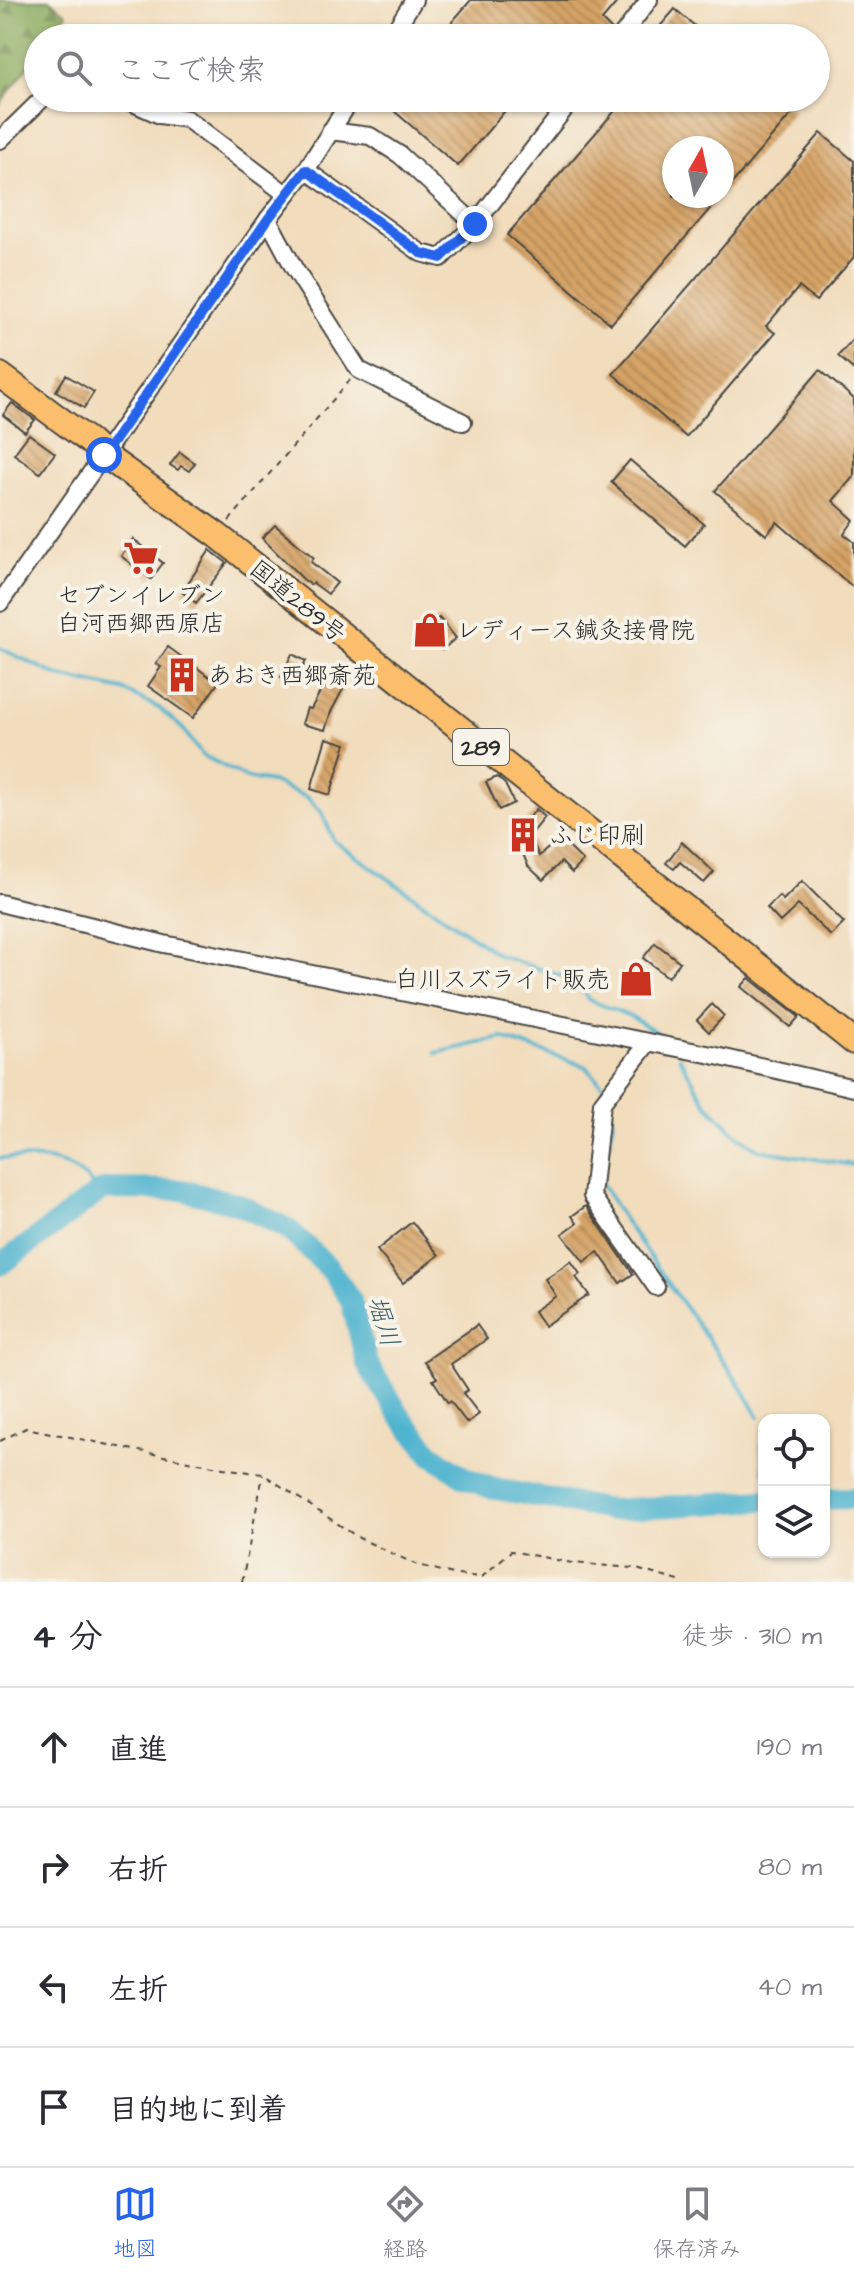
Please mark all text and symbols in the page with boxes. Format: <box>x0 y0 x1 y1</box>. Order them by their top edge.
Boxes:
search box <box>24 24 830 112</box>
icon: search <box>52 46 96 90</box>
text: ここで検索 <box>116 50 266 92</box>
north arrow <box>662 136 734 208</box>
route end <box>457 206 493 242</box>
route start <box>86 437 122 473</box>
supermarket icon: セブンイレブン 白河西郷西原店 <box>122 539 160 577</box>
street label: 国道289号 <box>242 552 353 651</box>
place label: セブンイレブン 白河西郷西原店 <box>57 579 225 641</box>
shop icon: レディース鍼灸接骨院 <box>411 611 449 649</box>
place label: レディース鍼灸接骨院 <box>456 614 695 648</box>
building icon: あおき西郷斎苑 <box>163 656 201 694</box>
place label: あおき西郷斎苑 <box>208 659 376 693</box>
road number: 289 <box>453 729 509 765</box>
building icon: ふじ印刷 <box>504 816 542 854</box>
place label: ふじ印刷 <box>549 819 645 853</box>
shop icon: 白川スズライト販売 <box>617 960 655 998</box>
place label: 白川スズライト販売 <box>395 963 610 997</box>
water label: 堀川 <box>358 1291 408 1351</box>
map controls <box>758 1414 830 1558</box>
button: locate <box>758 1414 830 1486</box>
button: layers <box>758 1486 830 1558</box>
text: 4 分 <box>32 1613 103 1661</box>
text: 徒歩 · 310 m <box>682 1618 822 1654</box>
icon: ahead <box>32 1725 76 1769</box>
text: 直進 <box>108 1729 168 1771</box>
text: 190 m <box>757 1729 822 1765</box>
icon: right <box>32 1845 76 1889</box>
text: 右折 <box>108 1849 168 1891</box>
text: 80 m <box>758 1849 822 1885</box>
icon: left <box>32 1965 76 2009</box>
text: 左折 <box>108 1969 168 2011</box>
text: 40 m <box>757 1969 822 2005</box>
icon: arrive <box>32 2085 76 2129</box>
text: 目的地に到着 <box>108 2089 288 2131</box>
tab: 地図 <box>113 2182 157 2265</box>
tab: 経路 <box>383 2182 427 2265</box>
tab: 保存済み <box>653 2182 741 2265</box>

